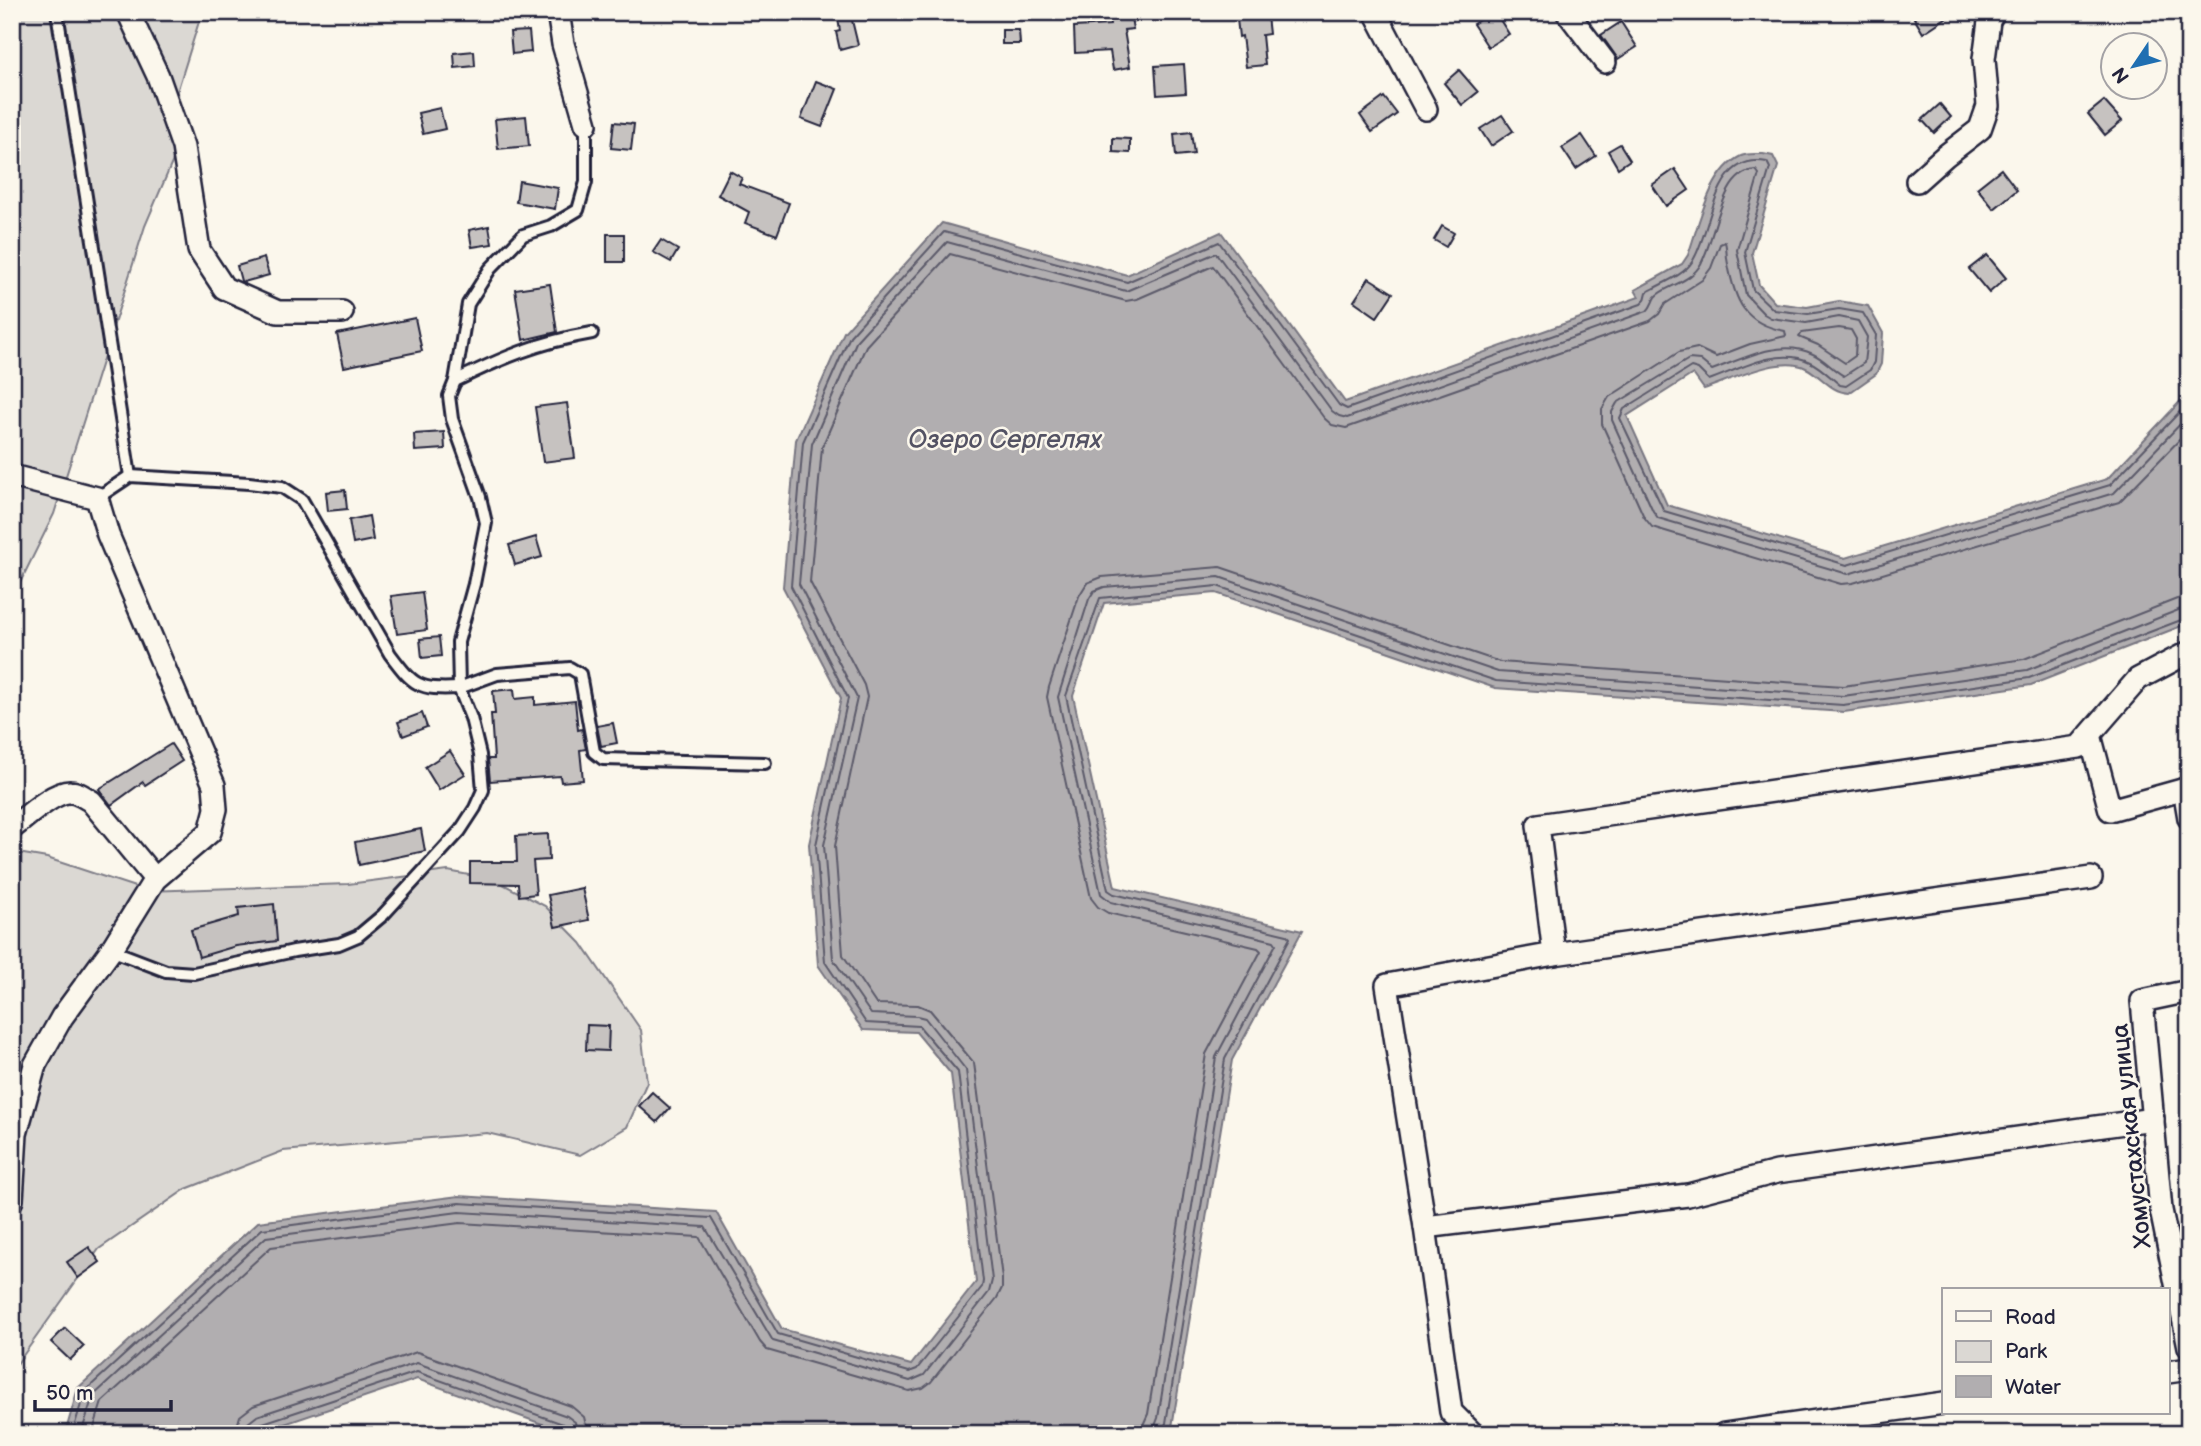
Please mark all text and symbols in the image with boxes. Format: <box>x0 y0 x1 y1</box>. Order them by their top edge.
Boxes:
north arrow <box>2100 32 2170 102</box>
text: N <box>2108 62 2135 87</box>
water label: Озеро Сергелях <box>908 425 1103 456</box>
street label: Хомустахская улица <box>2105 1022 2158 1250</box>
legend <box>1942 1288 2170 1414</box>
text: Road <box>2005 1305 2056 1330</box>
text: Park <box>2005 1339 2048 1364</box>
scale bar <box>35 1369 172 1413</box>
text: Water <box>2005 1375 2061 1400</box>
text: 50 m <box>46 1381 93 1406</box>

